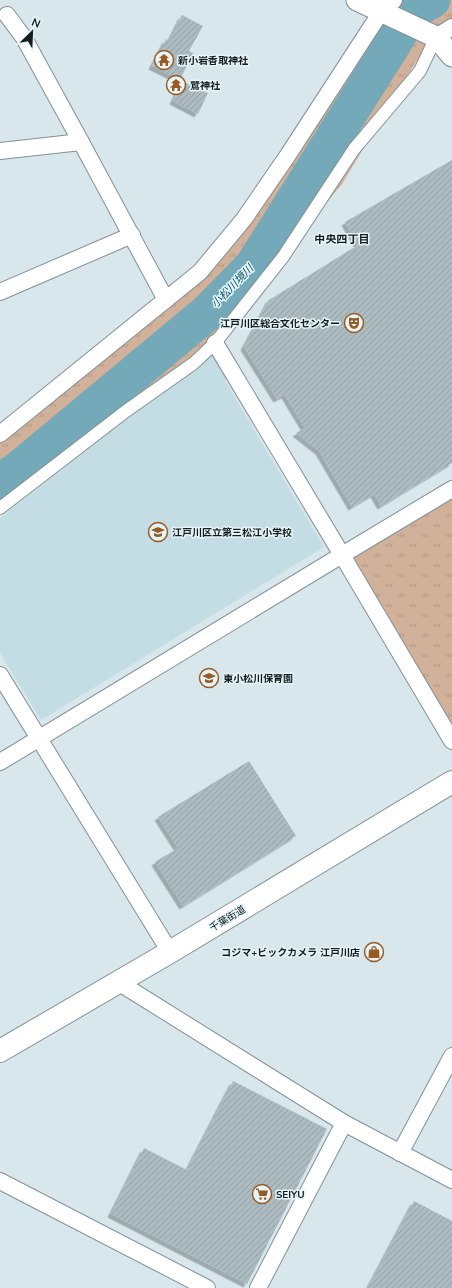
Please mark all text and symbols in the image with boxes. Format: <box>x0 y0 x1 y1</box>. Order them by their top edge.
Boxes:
north arrow <box>12 12 52 52</box>
text: N <box>29 15 43 32</box>
temple icon: 新小岩香取神社 <box>153 49 175 71</box>
place label: 新小岩香取神社 <box>178 54 249 68</box>
temple icon: 鷲神社 <box>165 74 187 96</box>
place label: 鷲神社 <box>190 79 221 93</box>
district label: 中央四丁目 <box>315 232 370 247</box>
water label: 小松川境川 <box>208 261 258 311</box>
theatre icon: 江戸川区総合文化センター <box>343 312 365 334</box>
place label: 江戸川区総合文化センター <box>220 317 340 331</box>
school or university icon: 江戸川区立第三松江小学校 <box>147 521 169 543</box>
place label: 江戸川区立第三松江小学校 <box>172 526 292 540</box>
school or university icon: 東小松川保育園 <box>198 667 220 689</box>
place label: 東小松川保育園 <box>223 672 293 686</box>
street label: 千葉街道 <box>207 903 248 935</box>
shop icon: コジマ+ビックカメラ 江戸川店 <box>363 941 385 963</box>
place label: コジマ+ビックカメラ 江戸川店 <box>221 946 360 960</box>
supermarket icon: SEIYU <box>251 1183 273 1205</box>
place label: SEIYU <box>276 1188 305 1202</box>

